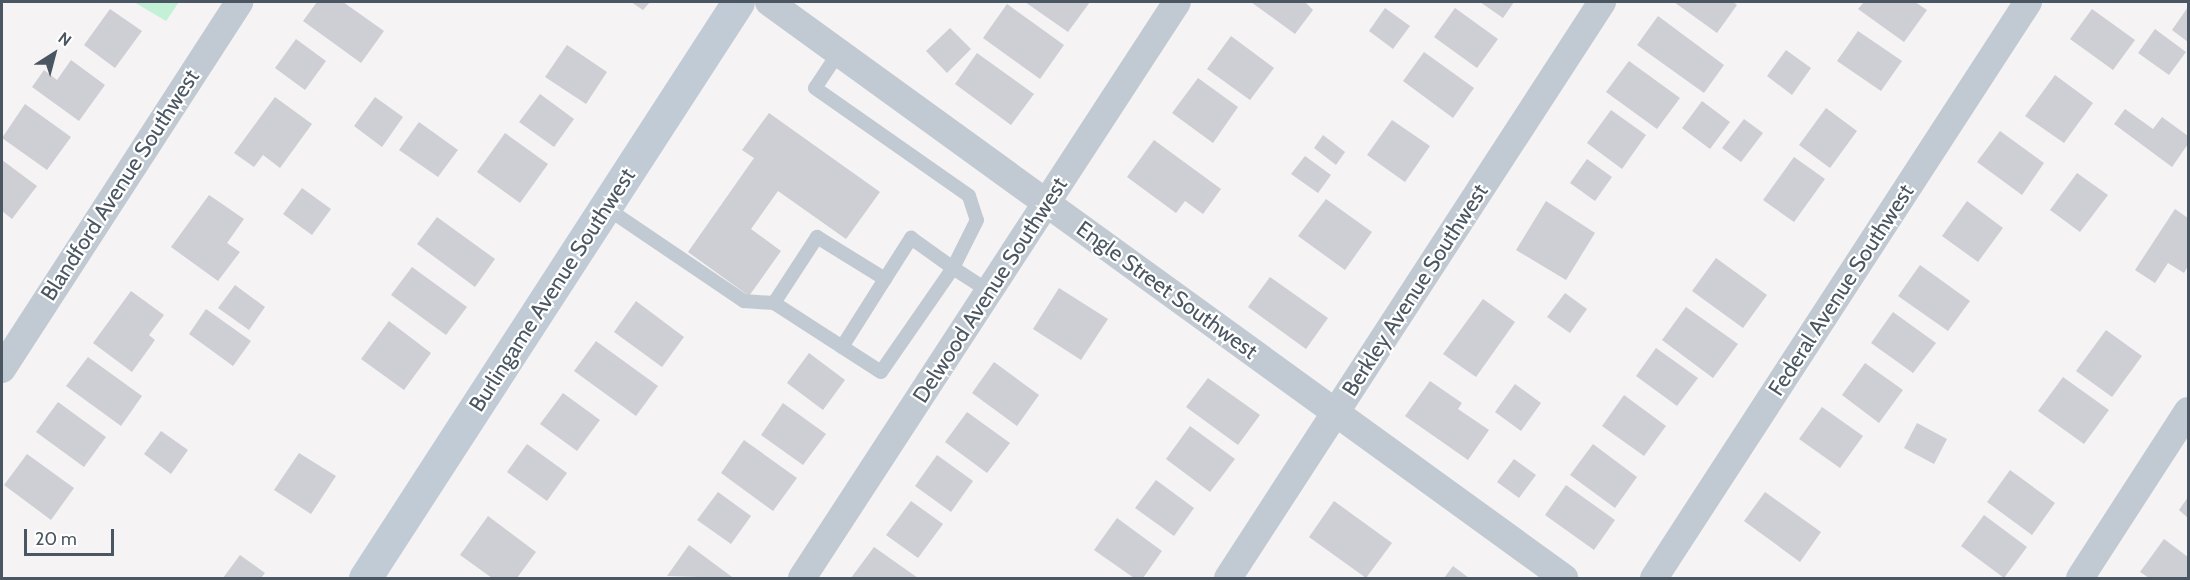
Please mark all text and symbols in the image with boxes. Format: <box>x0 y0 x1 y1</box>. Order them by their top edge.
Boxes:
north arrow <box>24 24 84 84</box>
text: N <box>55 28 75 50</box>
street label: Blandford Avenue Southwest <box>35 64 205 306</box>
street label: Burlingame Avenue Southwest <box>463 163 641 417</box>
street label: Delwood Avenue Southwest <box>907 172 1073 408</box>
street label: Berkley Avenue Southwest <box>1337 179 1493 401</box>
street label: Federal Avenue Southwest <box>1763 179 1919 401</box>
street label: Engle Street Southwest <box>1071 215 1263 365</box>
scale bar <box>27 517 117 555</box>
text: 20 m <box>35 528 77 550</box>

